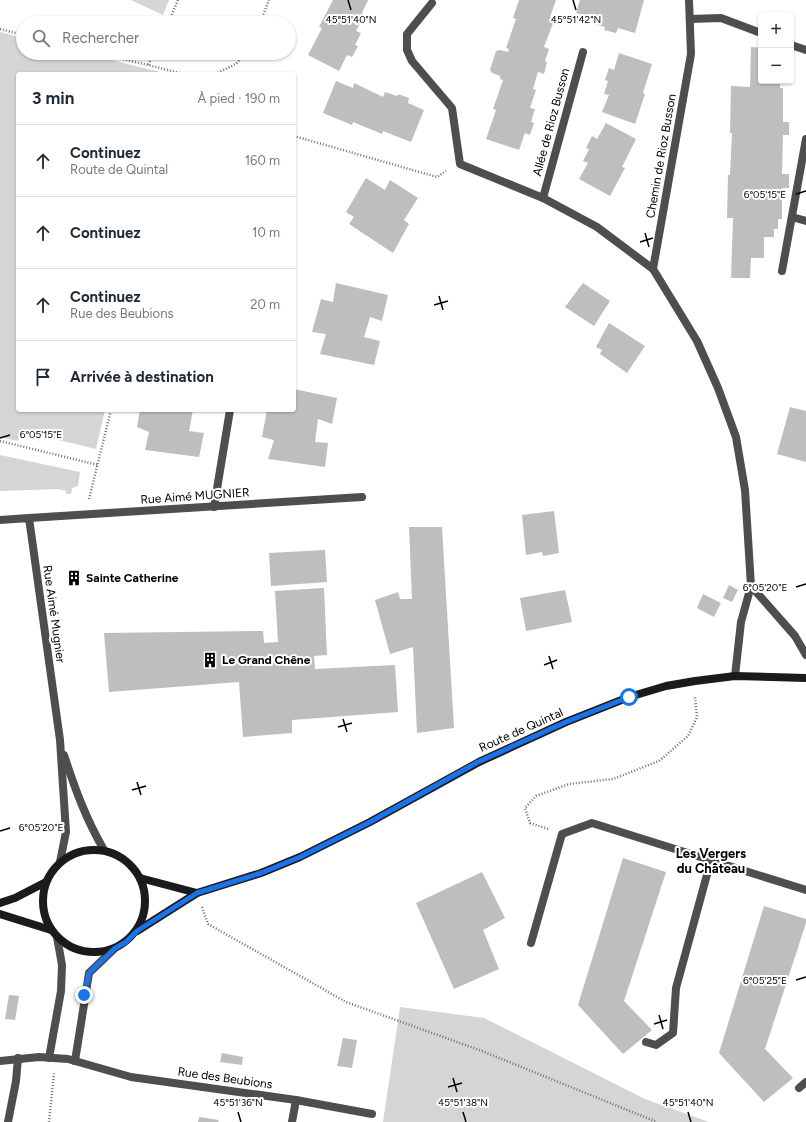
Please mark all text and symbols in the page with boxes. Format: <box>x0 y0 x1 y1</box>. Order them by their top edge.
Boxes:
map controls <box>758 12 794 84</box>
button: + <box>758 12 794 48</box>
text: 45°51'40"N <box>325 13 377 26</box>
text: 45°51'42"N <box>551 13 601 26</box>
search box <box>16 16 296 60</box>
icon: search <box>30 27 52 49</box>
text: Rechercher <box>62 29 139 47</box>
button: − <box>758 48 794 84</box>
street label: Allée de Rioz Busson <box>530 66 572 177</box>
text: 3 min <box>32 88 74 108</box>
text: À pied · 190 m <box>198 91 280 106</box>
street label: Chemin de Rioz Busson <box>643 92 679 219</box>
text: Continuez <box>70 144 141 162</box>
icon: ahead <box>32 150 54 172</box>
text: 160 m <box>245 153 280 168</box>
text: Route de Quintal <box>70 162 168 177</box>
text: 6°05'15"E <box>744 188 786 201</box>
icon: ahead <box>32 222 54 244</box>
text: Continuez <box>70 224 141 242</box>
text: 10 m <box>252 225 280 240</box>
text: Continuez <box>70 288 141 306</box>
icon: ahead <box>32 294 54 316</box>
text: 20 m <box>250 297 280 312</box>
text: Rue des Beubions <box>70 306 173 321</box>
icon: arrive <box>32 366 54 388</box>
text: Arrivée à destination <box>70 368 214 386</box>
text: 6°05'15"E <box>20 428 62 441</box>
street label: Rue Aimé MUGNIER <box>140 485 250 507</box>
street label: Rue Aimé Mugnier <box>40 564 68 664</box>
building icon: Sainte Catherine <box>65 569 83 587</box>
place label: Sainte Catherine <box>86 571 179 585</box>
text: 6°05'20"E <box>743 581 787 594</box>
building icon: Le Grand Chêne <box>201 651 219 669</box>
place label: Le Grand Chêne <box>222 653 311 667</box>
route start <box>620 688 638 706</box>
street label: Route de Quintal <box>477 705 565 755</box>
text: 6°05'20"E <box>19 821 63 834</box>
district label: Les Vergers du Château <box>676 846 746 876</box>
text: 6°05'25"E <box>743 974 787 987</box>
route end <box>75 986 93 1004</box>
street label: Rue des Beubions <box>177 1064 274 1092</box>
text: 45°51'36"N <box>213 1096 263 1109</box>
text: 45°51'38"N <box>438 1096 488 1109</box>
text: 45°51'40"N <box>662 1096 714 1109</box>

